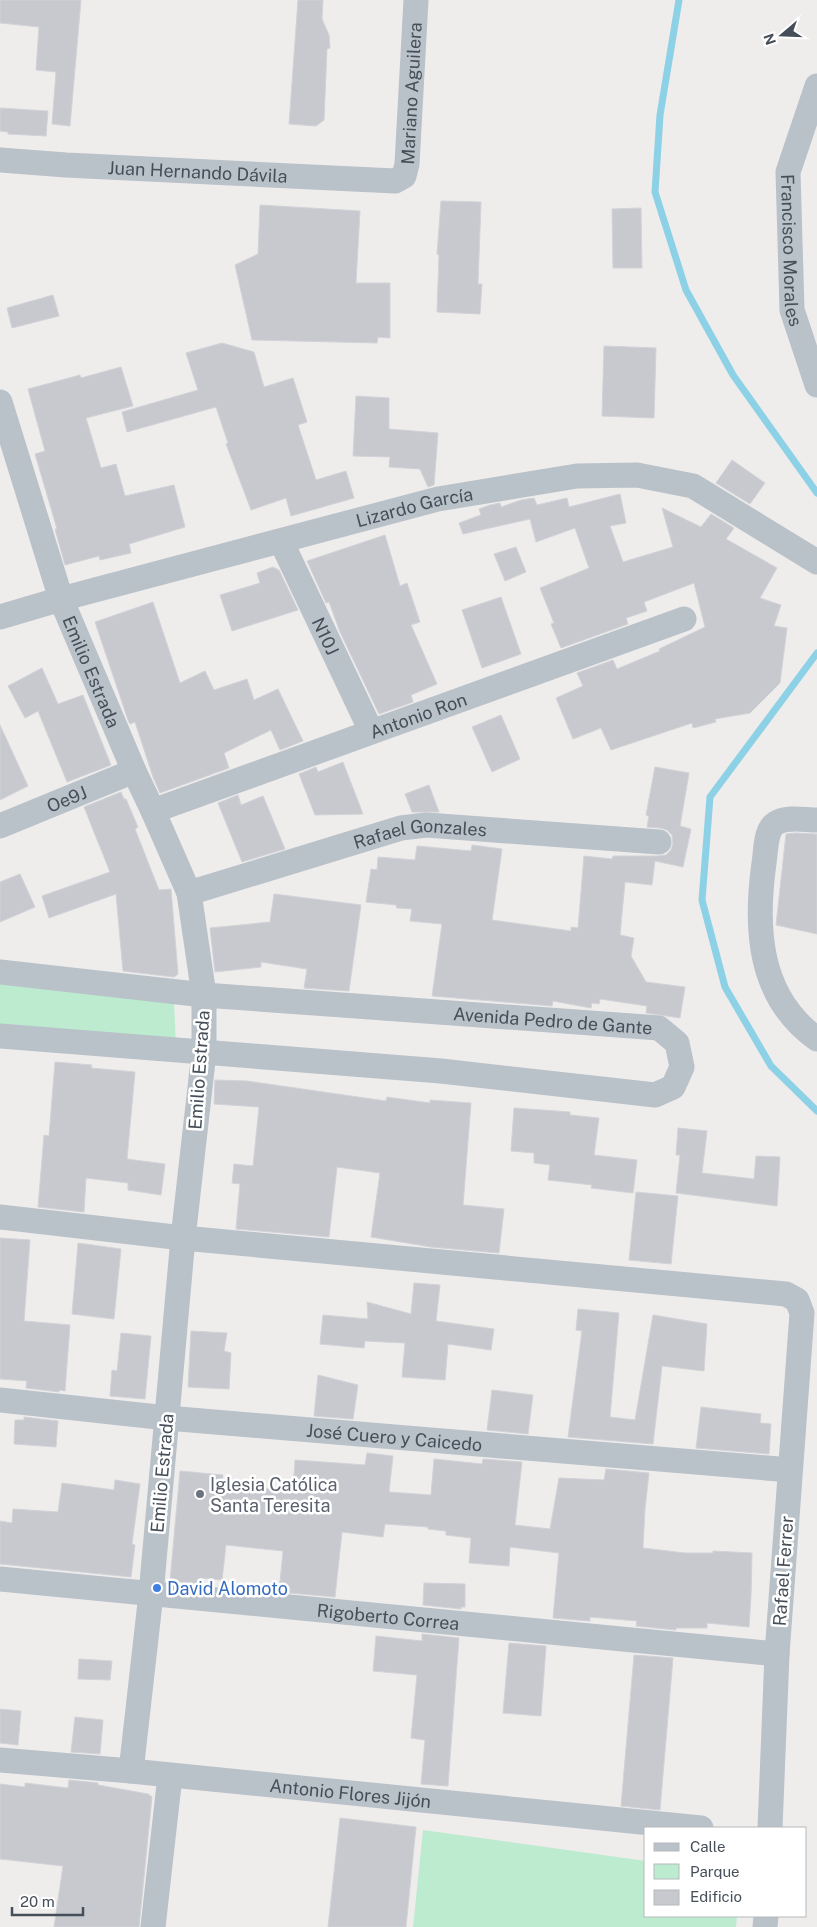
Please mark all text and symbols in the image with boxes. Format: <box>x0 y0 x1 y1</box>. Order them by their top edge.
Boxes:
north arrow <box>757 10 807 60</box>
street label: Mariano Aguilera <box>396 22 425 165</box>
text: N <box>760 31 779 47</box>
street label: Juan Hernando Dávila <box>107 157 288 186</box>
street label: Francisco Morales <box>778 174 807 329</box>
street label: Lizardo García <box>354 483 474 531</box>
street label: Emilio Estrada <box>59 612 125 731</box>
street label: N10J <box>308 614 344 658</box>
street label: Antonio Ron <box>367 688 469 742</box>
street label: Oe9J <box>43 781 90 816</box>
street label: Rafael Gonzales <box>351 814 487 853</box>
street label: Avenida Pedro de Gante <box>452 1003 653 1038</box>
street label: Emilio Estrada <box>184 1010 214 1130</box>
street label: Emilio Estrada <box>146 1413 178 1533</box>
street label: José Cuero y Caicedo <box>305 1419 483 1455</box>
place label: Iglesia Católica Santa Teresita <box>210 1474 337 1516</box>
marker: Iglesia Católica Santa Teresita <box>194 1488 206 1500</box>
street label: Rafael Ferrer <box>769 1515 797 1627</box>
place label: David Alomoto <box>167 1578 288 1599</box>
marker: David Alomoto <box>151 1582 163 1594</box>
street label: Rigoberto Correa <box>316 1599 460 1634</box>
street label: Antonio Flores Jijón <box>269 1774 432 1811</box>
legend <box>644 1827 807 1917</box>
text: Calle <box>690 1838 726 1855</box>
text: Parque <box>690 1863 740 1880</box>
scale bar <box>12 1884 84 1916</box>
text: Edificio <box>690 1888 742 1905</box>
text: 20 m <box>20 1893 55 1910</box>

